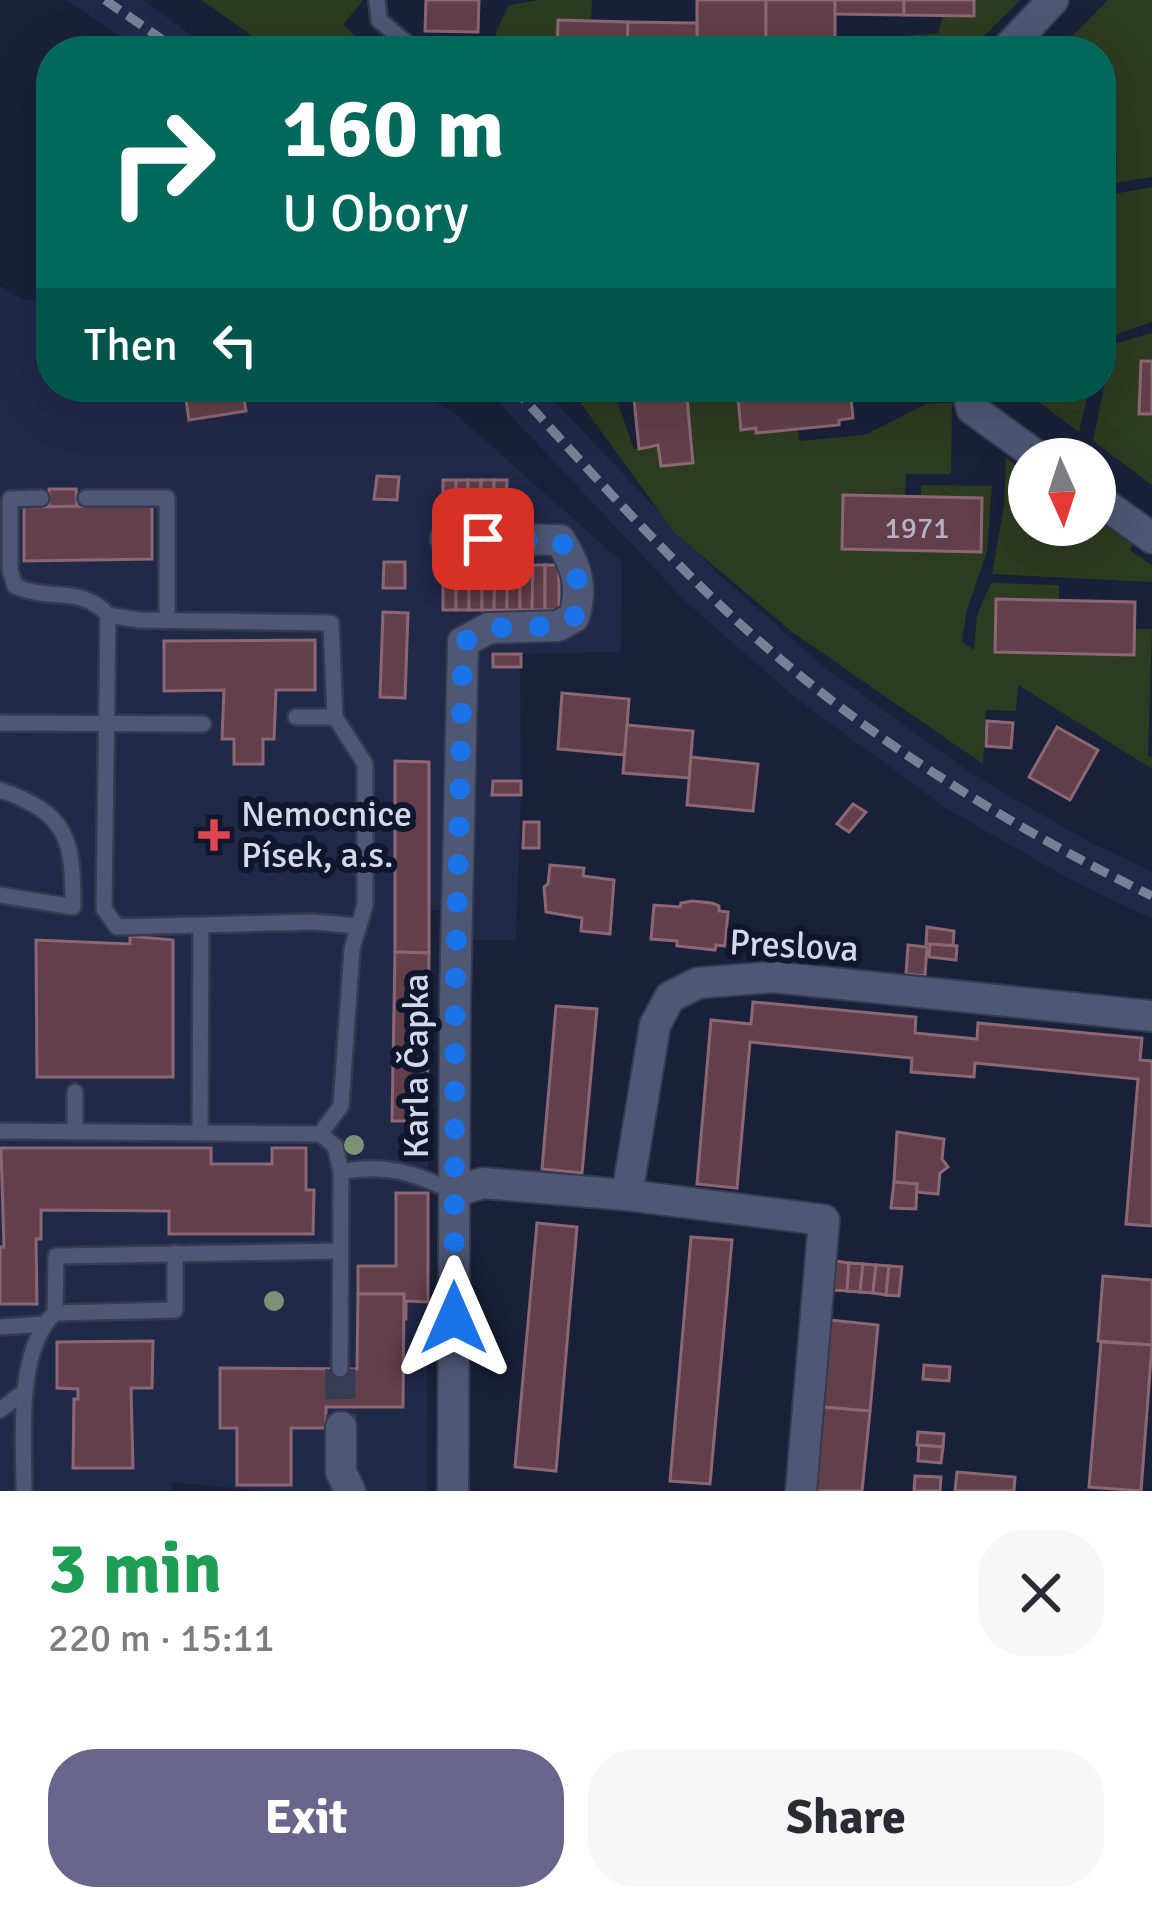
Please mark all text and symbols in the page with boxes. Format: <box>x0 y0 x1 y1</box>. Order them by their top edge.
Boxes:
text: 160 m <box>282 77 504 181</box>
icon: right <box>84 84 240 240</box>
text: U Obory <box>282 180 469 247</box>
icon: left <box>202 312 268 378</box>
text: Then <box>84 318 178 373</box>
north arrow <box>1008 438 1116 546</box>
map controls <box>1008 438 1116 546</box>
pin <box>432 488 534 590</box>
icon: arrive <box>450 506 516 572</box>
house number: 1971 <box>885 510 949 547</box>
place label: Nemocnice Písek, a.s. <box>241 792 412 878</box>
marker: Nemocnice Písek, a.s. <box>198 819 230 851</box>
street label: Preslova <box>728 920 860 972</box>
street label: Karla Čapka <box>394 974 439 1158</box>
position arrow <box>391 1255 517 1381</box>
text: 3 min <box>48 1524 222 1613</box>
button: close <box>978 1530 1104 1656</box>
text: 220 m · 15:11 <box>48 1614 275 1662</box>
button: Exit <box>48 1749 564 1887</box>
button: Share <box>588 1749 1104 1887</box>

